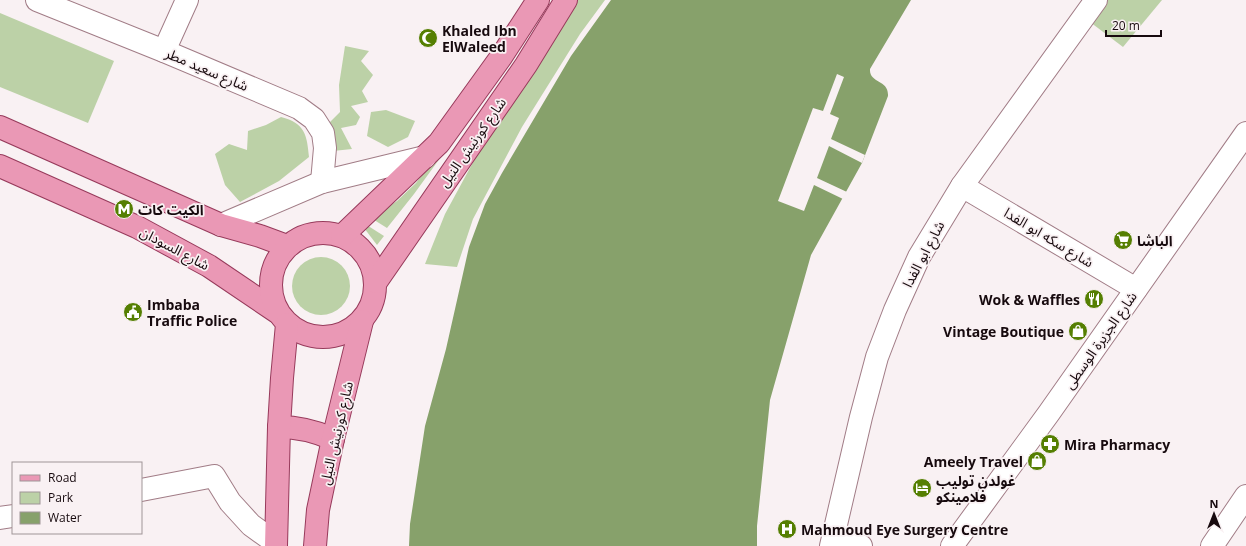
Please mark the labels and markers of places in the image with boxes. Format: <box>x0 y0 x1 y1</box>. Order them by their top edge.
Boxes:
place label: Khaled Ibn ElWaleed <box>442 21 517 56</box>
mosque icon: Khaled Ibn ElWaleed <box>417 27 439 49</box>
metro station icon: الکيت کات <box>113 198 135 220</box>
place label: الکيت کات <box>138 200 204 219</box>
supermarket icon: الباشا <box>1112 229 1134 251</box>
place label: الباشا <box>1137 231 1173 250</box>
restaurant icon: Wok & Waffles <box>1083 288 1105 310</box>
place label: Wok & Waffles <box>979 290 1080 309</box>
place label: Imbaba Traffic Police <box>147 295 237 330</box>
public building icon: Imbaba Traffic Police <box>122 301 144 323</box>
shop icon: Vintage Boutique <box>1067 320 1089 342</box>
place label: Vintage Boutique <box>943 322 1064 341</box>
pharmacy icon: Mira Pharmacy <box>1039 433 1061 455</box>
place label: Mira Pharmacy <box>1064 435 1170 454</box>
shop icon: Ameely Travel <box>1026 450 1048 472</box>
place label: Ameely Travel <box>924 452 1023 471</box>
place label: غولدن توليب فلامينكو <box>936 471 1016 506</box>
hotel icon: غولدن توليب فلامينكو <box>911 477 933 499</box>
hospital icon: Mahmoud Eye Surgery Centre <box>776 518 798 540</box>
place label: Mahmoud Eye Surgery Centre <box>801 520 1008 539</box>

